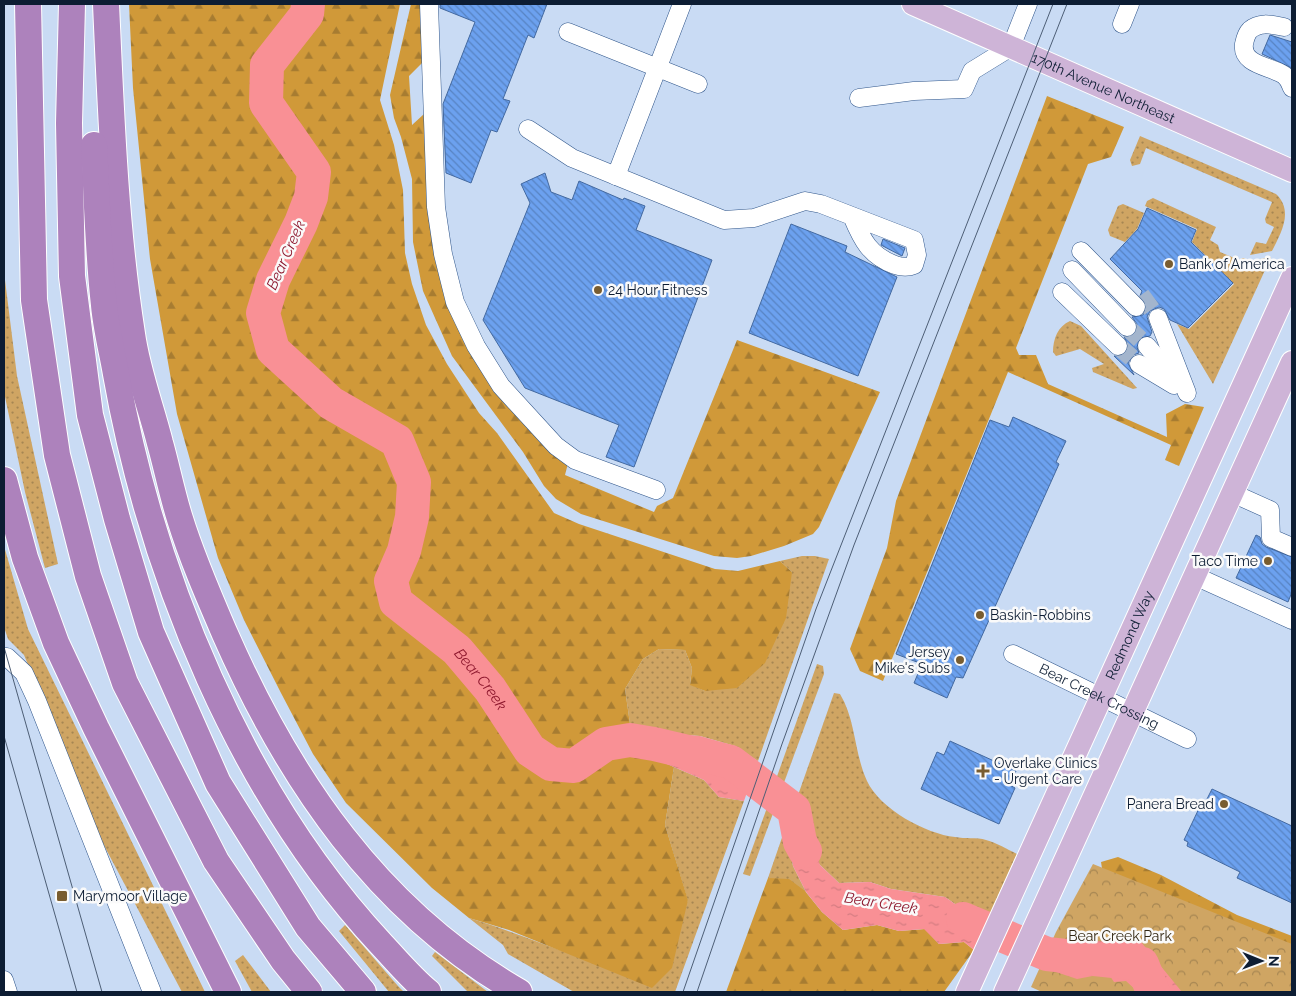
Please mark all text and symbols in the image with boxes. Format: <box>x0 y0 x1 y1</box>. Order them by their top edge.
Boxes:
street label: 170th Avenue Northeast <box>1029 49 1178 127</box>
water label: Bear Creek <box>263 218 309 292</box>
place label: Bank of America <box>1179 256 1285 272</box>
marker: Bank of America <box>1163 258 1175 270</box>
place label: 24 Hour Fitness <box>608 282 708 298</box>
marker: 24 Hour Fitness <box>592 284 604 296</box>
place label: Taco Time <box>1192 553 1258 569</box>
marker: Taco Time <box>1262 555 1274 567</box>
street label: Redmond Way <box>1102 588 1157 682</box>
place label: Baskin-Robbins <box>990 607 1091 623</box>
marker: Baskin-Robbins <box>974 609 986 621</box>
place label: Jersey Mike's Subs <box>874 644 950 676</box>
water label: Bear Creek <box>451 645 511 714</box>
marker: Jersey Mike's Subs <box>954 654 966 666</box>
street label: Bear Creek Crossing <box>1037 660 1162 732</box>
place label: Overlake Clinics - Urgent Care <box>994 755 1097 787</box>
marker: Overlake Clinics - Urgent Care <box>976 764 990 778</box>
place label: Panera Bread <box>1127 796 1214 812</box>
marker: Panera Bread <box>1218 798 1230 810</box>
place label: Marymoor Village <box>73 888 187 904</box>
water label: Bear Creek <box>843 888 919 918</box>
marker: Marymoor Village <box>55 889 69 903</box>
park label: Bear Creek Park <box>1068 928 1172 944</box>
north arrow <box>1236 936 1286 986</box>
text: N <box>1266 956 1282 967</box>

